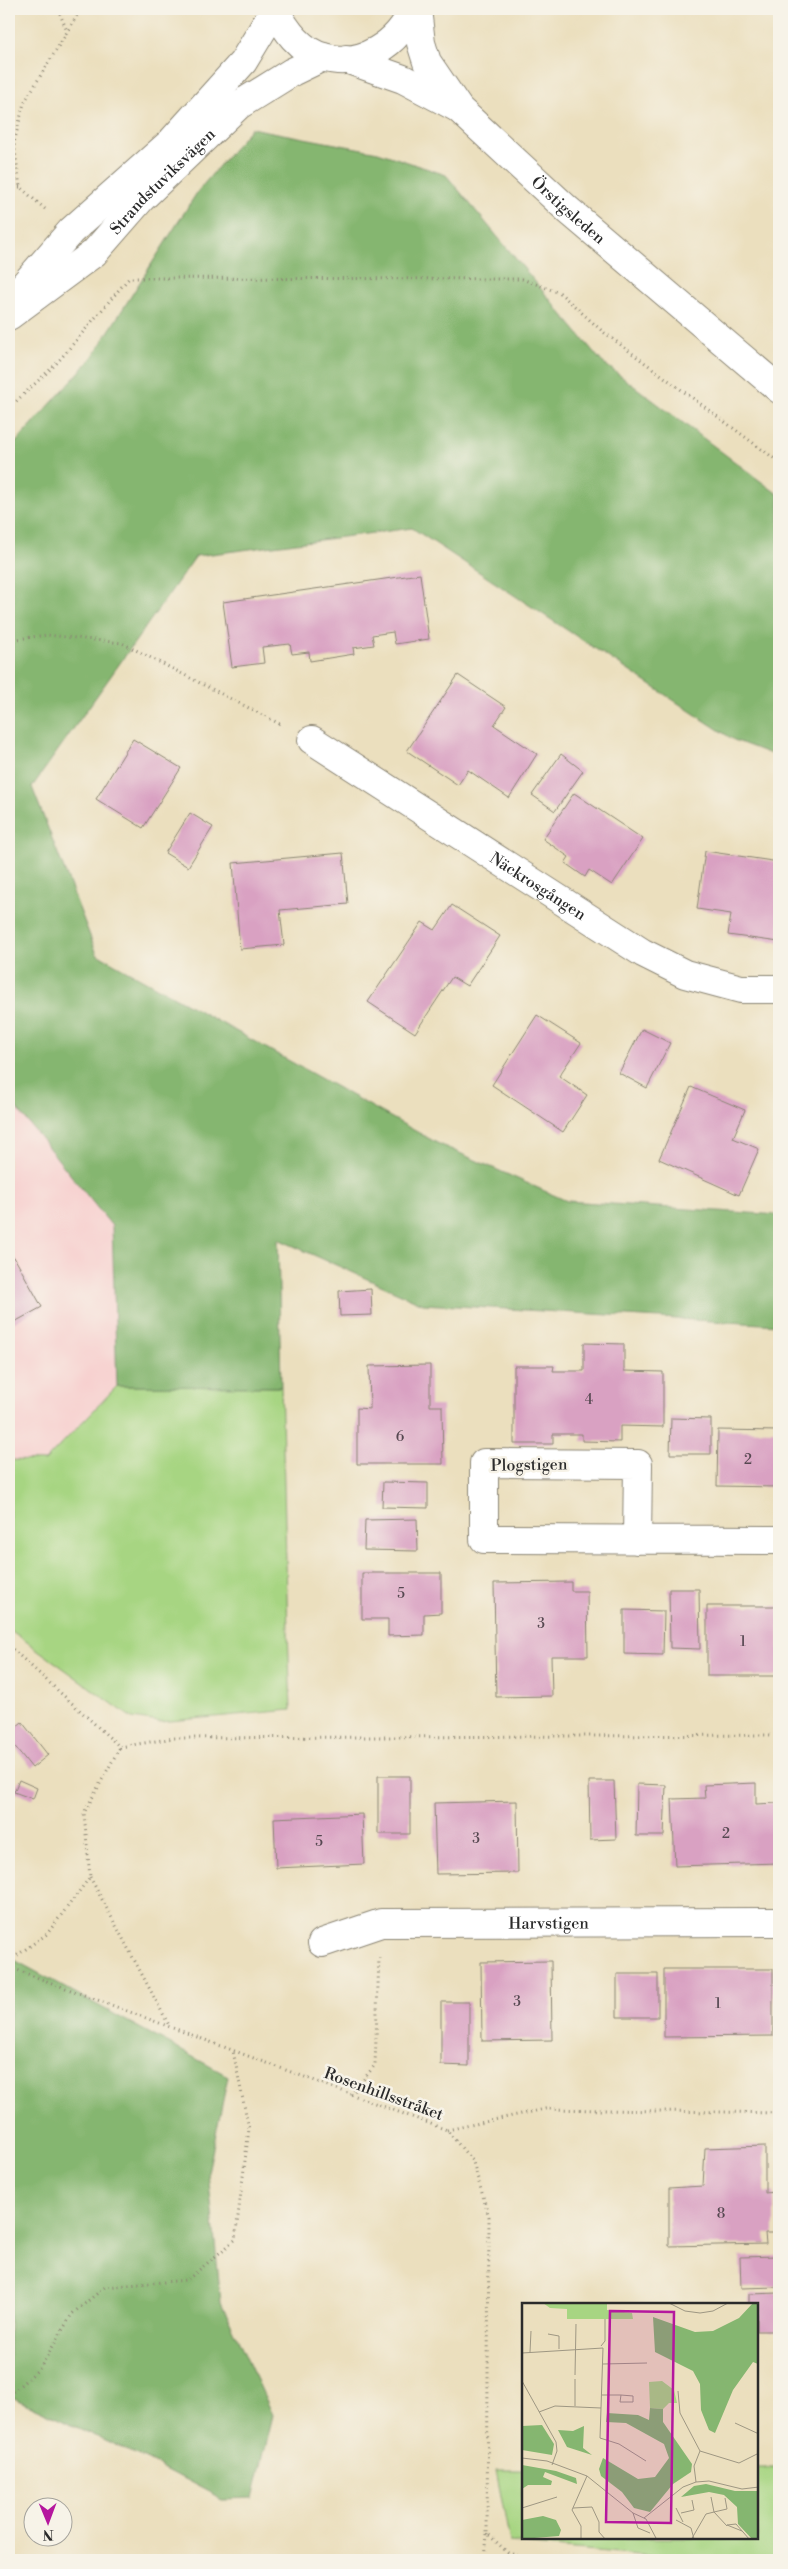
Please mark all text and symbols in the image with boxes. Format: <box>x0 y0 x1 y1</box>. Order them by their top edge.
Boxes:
street label: Strandstuviksvägen <box>106 124 220 239</box>
street label: Örstigsleden <box>527 171 610 249</box>
street label: Näckrosgången <box>486 848 590 925</box>
house number: 4 <box>585 1391 593 1409</box>
house number: 6 <box>396 1428 405 1446</box>
house number: 2 <box>744 1451 752 1469</box>
street label: Plogstigen <box>490 1454 568 1476</box>
house number: 5 <box>397 1585 405 1603</box>
house number: 3 <box>537 1615 545 1633</box>
house number: 1 <box>740 1633 746 1651</box>
house number: 2 <box>722 1825 730 1843</box>
house number: 3 <box>472 1830 480 1848</box>
house number: 5 <box>315 1833 323 1851</box>
street label: Harvstigen <box>509 1913 589 1934</box>
house number: 3 <box>513 1993 521 2011</box>
house number: 1 <box>715 1995 721 2013</box>
street label: Rosenhillsstråket <box>321 2063 446 2125</box>
house number: 8 <box>717 2205 725 2223</box>
inset map <box>522 2303 758 2539</box>
north arrow <box>22 2496 72 2546</box>
text: N <box>43 2525 54 2543</box>

